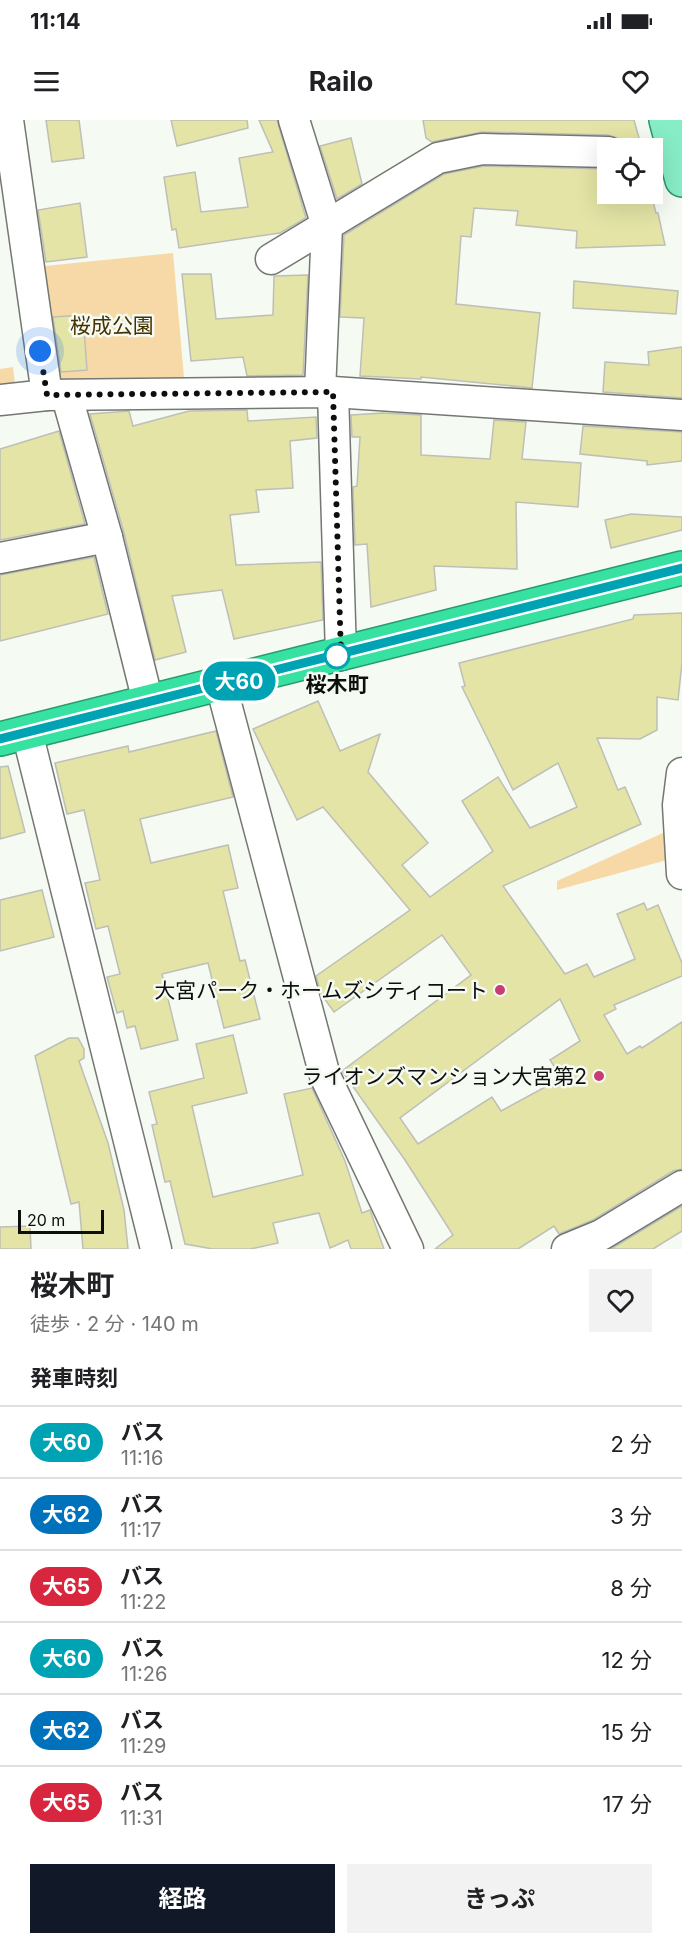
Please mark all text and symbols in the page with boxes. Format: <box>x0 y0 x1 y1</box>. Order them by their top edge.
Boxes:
text: 11:14 <box>30 8 81 34</box>
icon: menu <box>30 65 63 98</box>
text: Railo <box>309 65 373 98</box>
icon: heart <box>619 65 652 98</box>
map controls <box>597 138 663 204</box>
button: locate <box>597 138 663 204</box>
park label: 桜成公園 <box>70 313 154 338</box>
your location <box>25 336 55 366</box>
marker: 桜木町 <box>324 643 350 669</box>
line badge: 大60 <box>204 662 274 700</box>
text: 大60 <box>215 669 263 694</box>
place label: 桜木町 <box>306 672 369 697</box>
place label: 大宮パーク・ホームズシティコート <box>154 978 488 1003</box>
marker: 大宮パーク・ホームズシティコート <box>493 983 507 997</box>
place label: ライオンズマンション大宮第2 <box>302 1064 587 1089</box>
marker: ライオンズマンション大宮第2 <box>592 1069 606 1083</box>
scale bar <box>18 1207 104 1234</box>
text: 20 m <box>27 1210 65 1230</box>
text: 桜木町 <box>30 1268 114 1302</box>
button: heart <box>589 1269 652 1332</box>
text: 徒歩 · 2 分 · 140 m <box>30 1312 199 1336</box>
text: 発車時刻 <box>30 1365 118 1391</box>
text: バス <box>121 1419 165 1445</box>
text: 大60 <box>42 1430 91 1455</box>
text: 2 分 <box>610 1431 652 1457</box>
text: 11:16 <box>121 1446 163 1470</box>
text: バス <box>120 1491 164 1517</box>
text: 大62 <box>42 1502 90 1527</box>
text: 3 分 <box>610 1503 652 1529</box>
text: 11:17 <box>120 1518 161 1542</box>
text: バス <box>120 1563 164 1589</box>
text: 大65 <box>42 1574 90 1599</box>
text: 8 分 <box>610 1575 652 1601</box>
text: 11:22 <box>120 1590 167 1614</box>
text: バス <box>121 1635 165 1661</box>
text: 大60 <box>42 1646 91 1671</box>
text: 12 分 <box>601 1647 652 1673</box>
text: 11:26 <box>121 1662 167 1686</box>
text: バス <box>120 1707 164 1733</box>
text: 大62 <box>42 1718 90 1743</box>
text: 15 分 <box>601 1719 652 1745</box>
text: 11:29 <box>120 1734 167 1758</box>
text: バス <box>120 1779 164 1805</box>
text: 大65 <box>42 1790 90 1815</box>
text: 17 分 <box>602 1791 652 1817</box>
text: 11:31 <box>120 1806 163 1830</box>
button: 経路 <box>30 1864 335 1933</box>
button: きっぷ <box>347 1864 652 1933</box>

